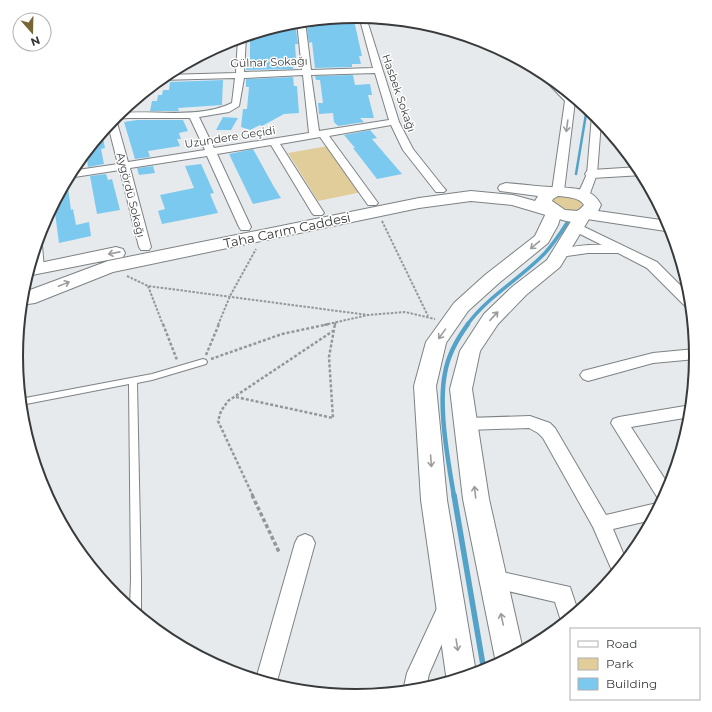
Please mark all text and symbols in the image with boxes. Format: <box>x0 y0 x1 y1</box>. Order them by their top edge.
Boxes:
north arrow <box>12 12 52 52</box>
text: N <box>29 33 42 49</box>
street label: Hasbek Sokağı <box>379 52 419 134</box>
street label: Gülnar Sokağı <box>230 54 308 70</box>
one-way arrow <box>563 119 571 132</box>
street label: Uzundere Geçidi <box>184 123 276 151</box>
street label: Aygördü Sokağı <box>114 151 148 239</box>
street label: Taha Carım Caddesi <box>222 209 352 251</box>
one-way arrow <box>530 241 541 250</box>
one-way arrow <box>108 249 121 257</box>
one-way arrow <box>58 280 70 287</box>
one-way arrow <box>489 311 499 321</box>
one-way arrow <box>438 329 446 340</box>
one-way arrow <box>427 454 434 467</box>
one-way arrow <box>471 486 479 499</box>
one-way arrow <box>497 613 505 626</box>
legend <box>570 628 700 700</box>
text: Road <box>606 636 637 651</box>
one-way arrow <box>453 638 461 651</box>
text: Park <box>606 656 634 671</box>
text: Building <box>606 676 657 691</box>

